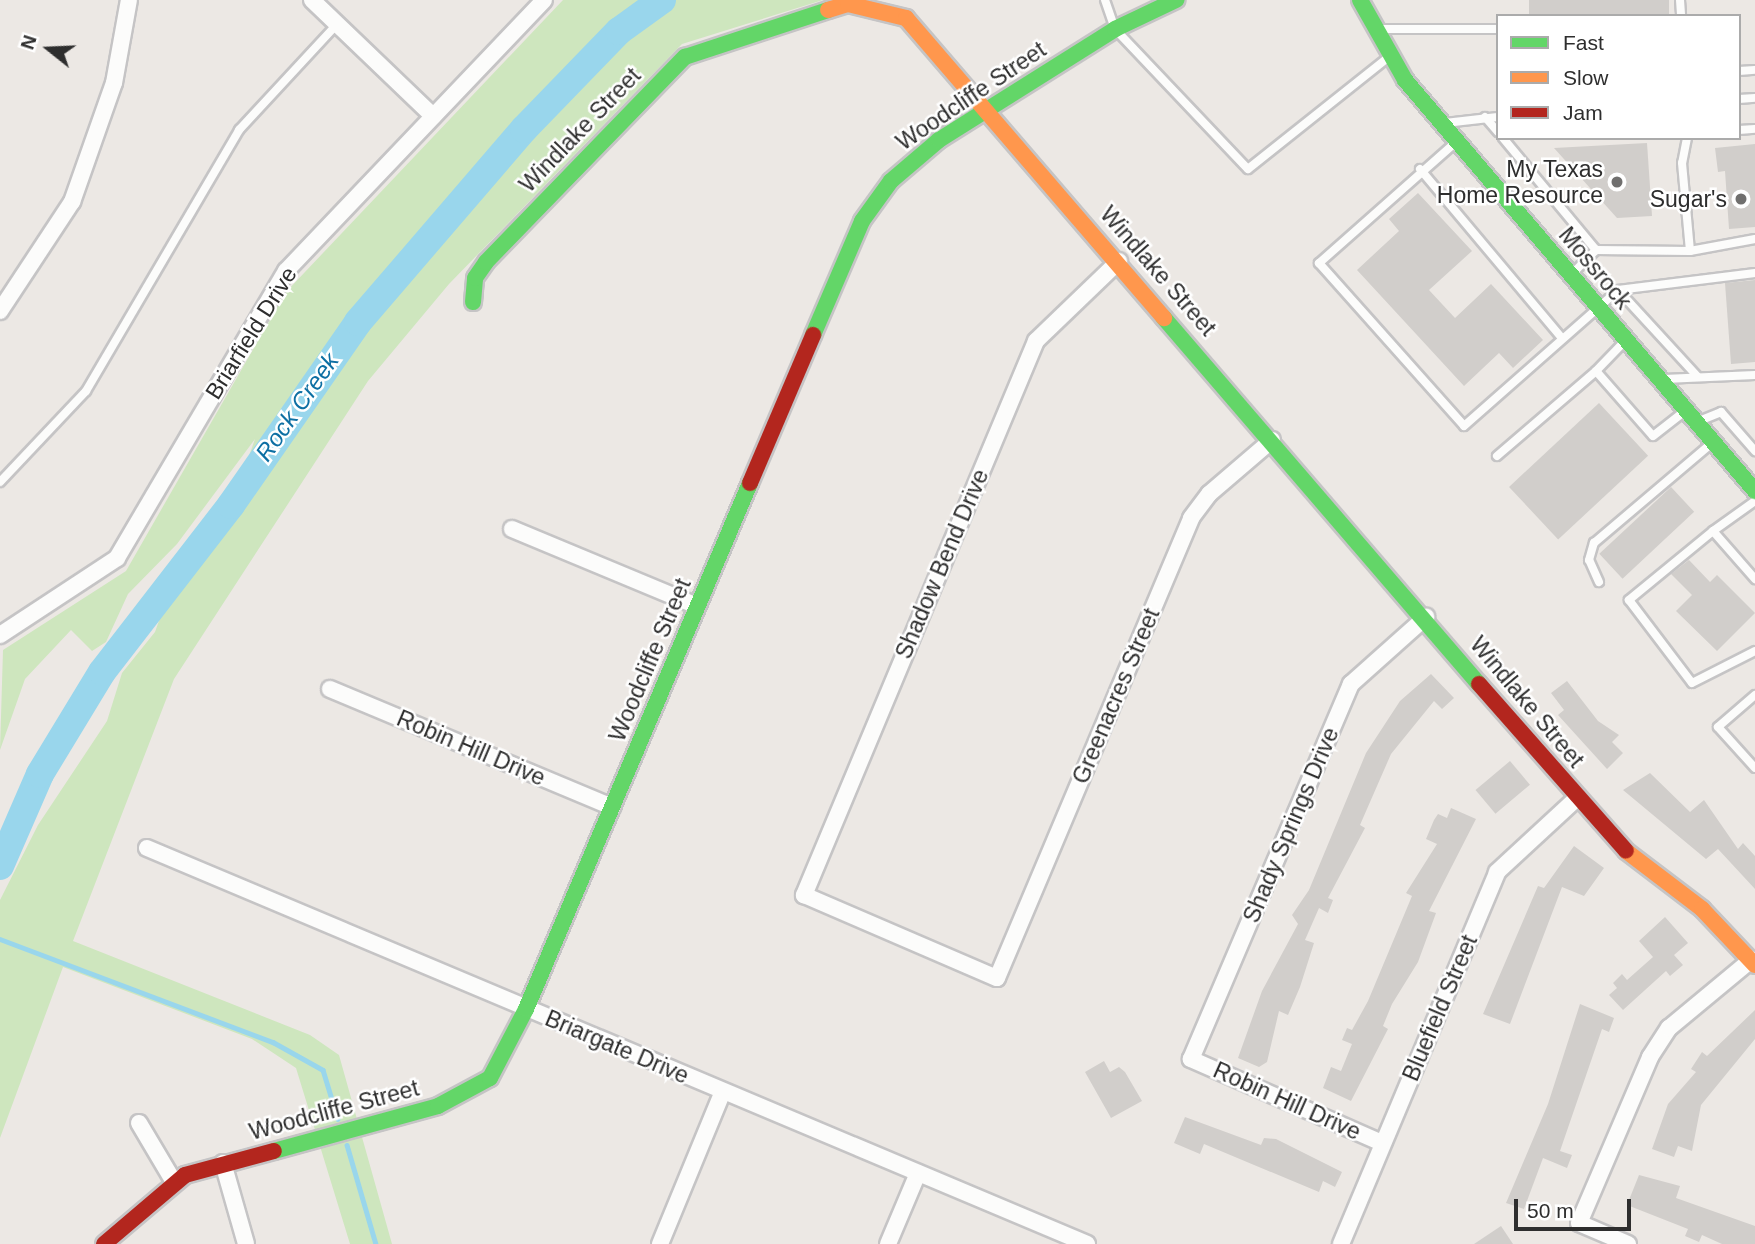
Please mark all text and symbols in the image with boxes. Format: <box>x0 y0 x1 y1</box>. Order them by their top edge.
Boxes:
north arrow <box>14 14 84 84</box>
legend <box>1496 14 1741 140</box>
text: Fast <box>1563 31 1604 54</box>
text: N <box>16 33 41 52</box>
street label: Woodcliffe Street <box>891 36 1051 156</box>
street label: Windlake Street <box>514 62 646 198</box>
text: Slow <box>1563 66 1609 89</box>
text: Jam <box>1563 101 1603 124</box>
place label: My Texas Home Resource <box>1437 155 1603 209</box>
marker: My Texas Home Resource <box>1609 174 1625 190</box>
place label: Sugar's <box>1650 185 1727 213</box>
marker: Sugar's <box>1733 191 1749 207</box>
street label: Windlake Street <box>1094 201 1222 341</box>
street label: Mossrock <box>1553 221 1637 315</box>
street label: Briarfield Drive <box>199 262 303 404</box>
water label: Rock Creek <box>249 347 345 467</box>
street label: Shadow Bend Drive <box>890 465 994 663</box>
street label: Woodcliffe Street <box>603 574 697 746</box>
street label: Greenacres Street <box>1067 604 1165 788</box>
street label: Windlake Street <box>1464 631 1590 773</box>
street label: Robin Hill Drive <box>393 704 549 792</box>
street label: Shady Springs Drive <box>1237 723 1345 927</box>
street label: Bluefield Street <box>1397 931 1483 1085</box>
street label: Briargate Drive <box>541 1004 693 1090</box>
street label: Robin Hill Drive <box>1209 1056 1365 1146</box>
street label: Woodcliffe Street <box>246 1074 422 1146</box>
scale bar <box>1517 1184 1634 1228</box>
text: 50 m <box>1527 1199 1574 1222</box>

